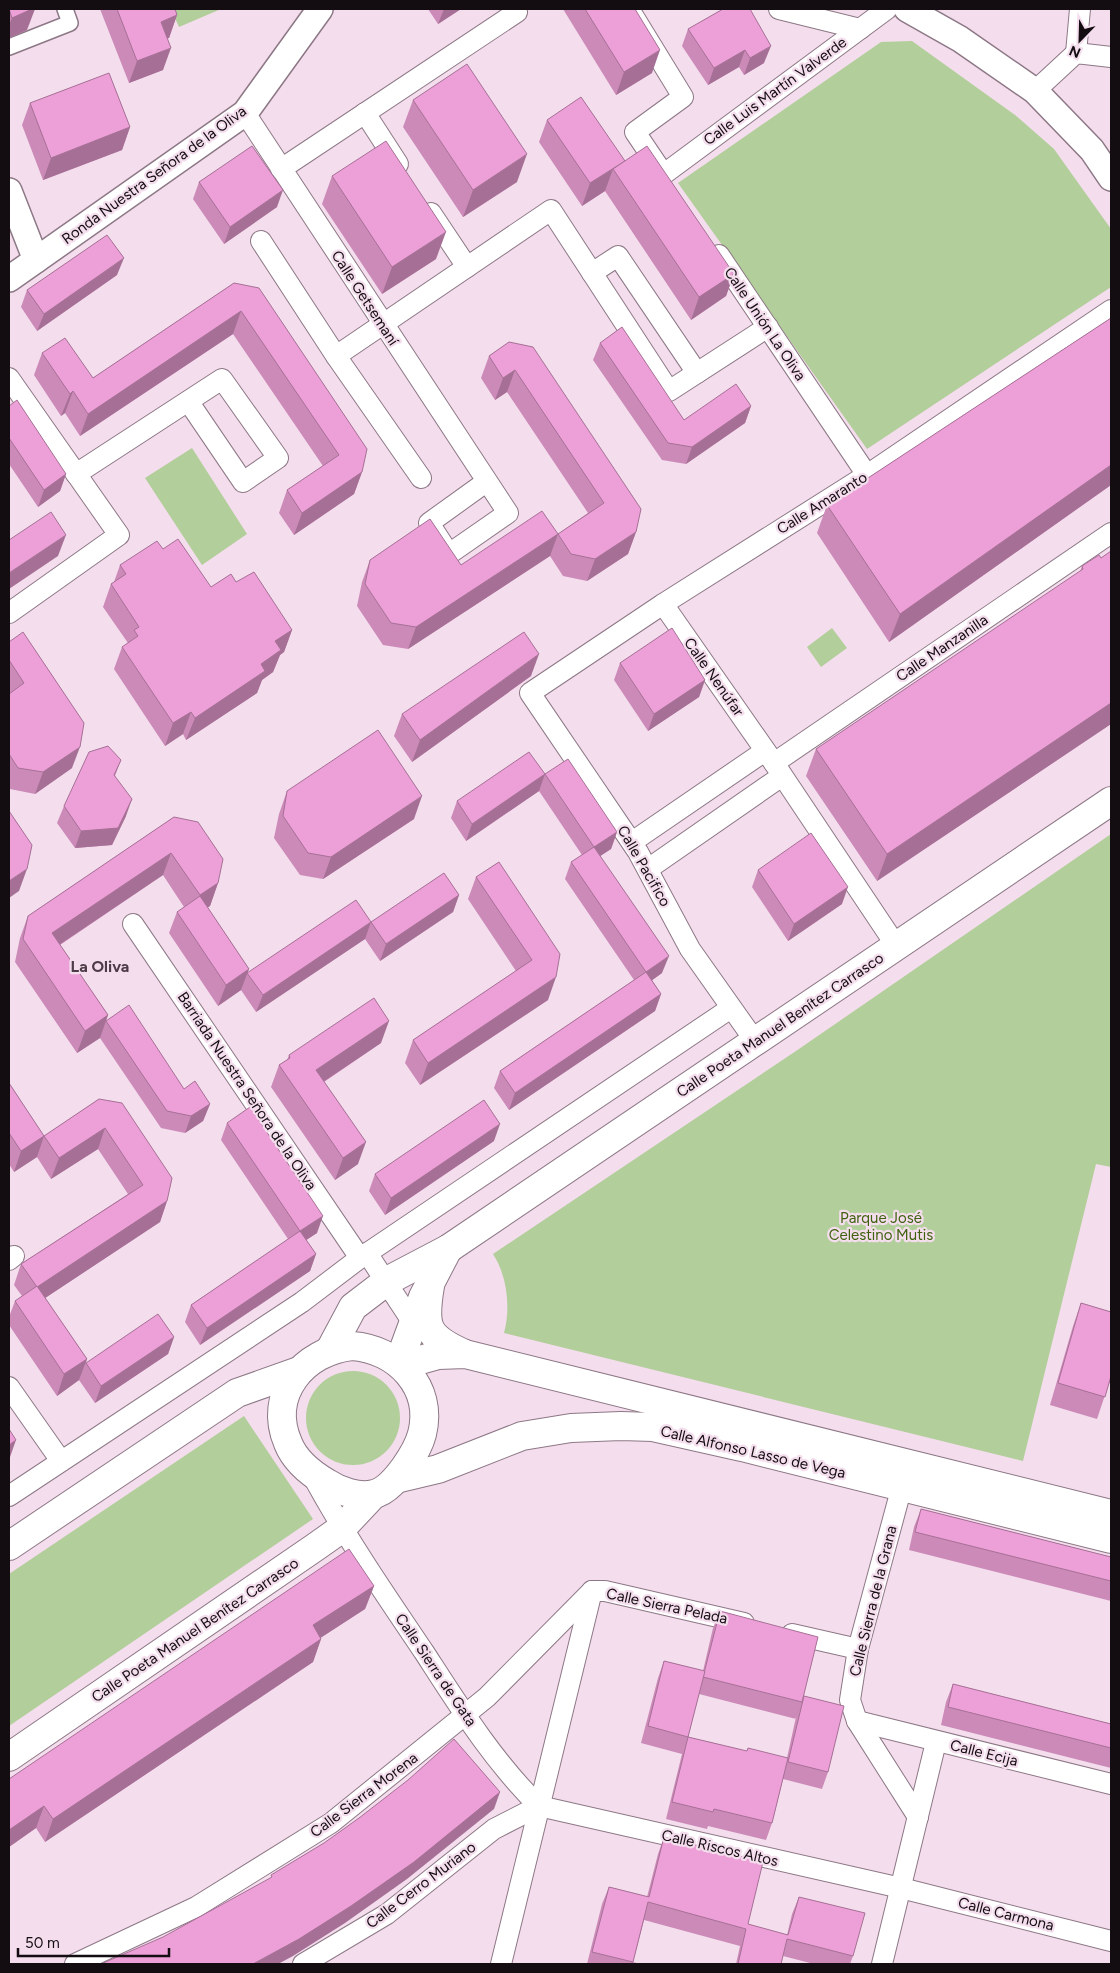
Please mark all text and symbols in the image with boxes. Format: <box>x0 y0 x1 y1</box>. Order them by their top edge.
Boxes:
north arrow <box>1055 15 1105 65</box>
street label: Calle Luis Martín Valverde <box>700 33 850 149</box>
text: N <box>1067 42 1083 61</box>
street label: Ronda Nuestra Señora de la Oliva <box>58 102 250 248</box>
street label: Calle Getsemaní <box>328 247 403 350</box>
street label: Calle Unión La Oliva <box>720 264 810 384</box>
street label: Calle Amaranto <box>774 468 871 538</box>
street label: Calle Manzanilla <box>893 611 991 685</box>
street label: Calle Nenúfar <box>680 634 748 720</box>
street label: Calle Pacifico <box>614 822 675 910</box>
street label: Calle Poeta Manuel Benítez Carrasco <box>673 949 887 1101</box>
district label: La Oliva <box>71 957 129 976</box>
street label: Barriada Nuestra Señora de la Oliva <box>174 988 320 1194</box>
park label: Parque José Celestino Mutis <box>829 1209 933 1244</box>
street label: Calle Alfonso Lasso de Vega <box>659 1422 847 1482</box>
street label: Calle Sierra de la Grana <box>846 1524 900 1678</box>
street label: Calle Poeta Manuel Benítez Carrasco <box>88 1554 302 1706</box>
street label: Calle Sierra Pelada <box>605 1584 729 1628</box>
street label: Calle Sierra de Gata <box>392 1610 480 1730</box>
street label: Calle Ecija <box>948 1736 1020 1770</box>
street label: Calle Sierra Morena <box>307 1749 421 1841</box>
street label: Calle Riscos Altos <box>660 1826 780 1870</box>
street label: Calle Cerro Muriano <box>363 1838 480 1932</box>
street label: Calle Carmona <box>956 1893 1056 1935</box>
scale bar <box>18 1926 169 1958</box>
text: 50 m <box>25 1934 60 1952</box>

